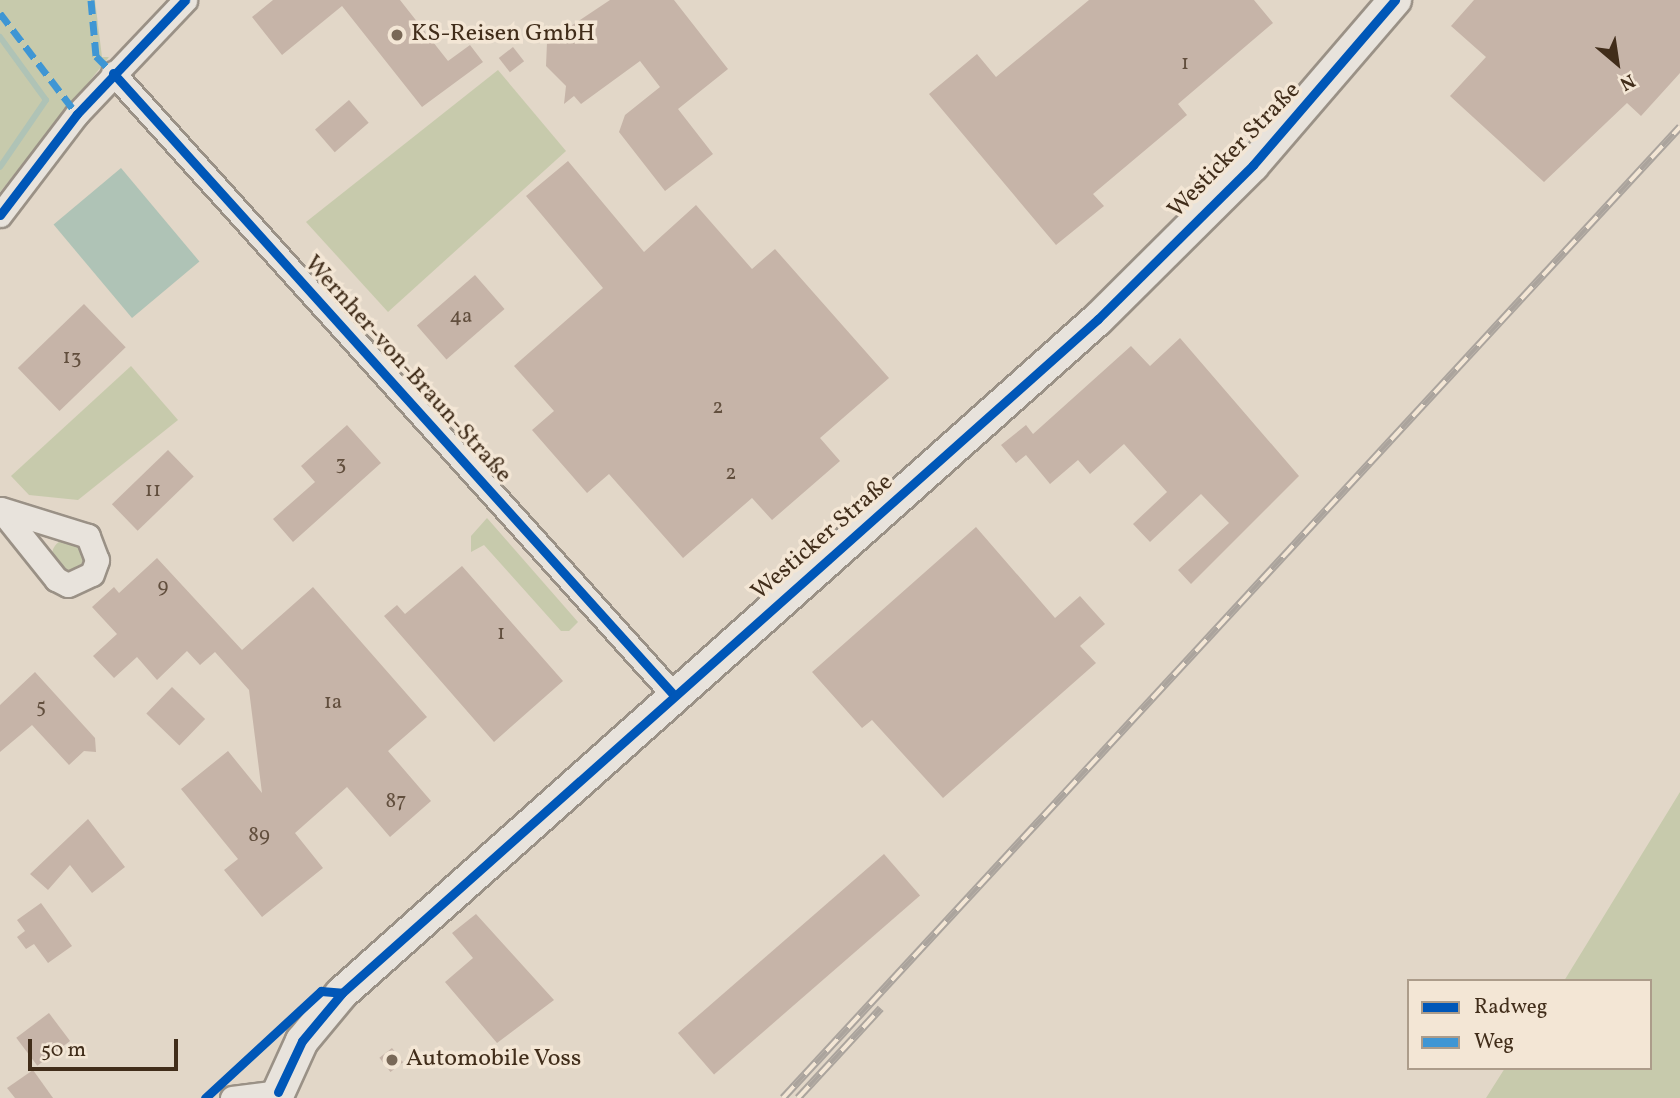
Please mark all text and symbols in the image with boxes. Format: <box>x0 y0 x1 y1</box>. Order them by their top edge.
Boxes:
place label: KS-Reisen GmbH <box>411 21 595 49</box>
marker: KS-Reisen GmbH <box>389 27 405 43</box>
north arrow <box>1582 28 1652 98</box>
house number: 1 <box>1181 51 1189 77</box>
text: N <box>1615 67 1640 96</box>
street label: Westicker Straße <box>1163 77 1307 225</box>
street label: Wernher-von-Braun-Straße <box>297 250 517 490</box>
house number: 4a <box>450 304 472 330</box>
house number: 13 <box>63 345 81 371</box>
house number: 2 <box>712 395 724 421</box>
house number: 3 <box>336 451 346 477</box>
house number: 2 <box>725 461 737 487</box>
street label: Westicker Straße <box>746 469 900 607</box>
house number: 11 <box>145 478 161 504</box>
house number: 9 <box>158 574 168 600</box>
house number: 1 <box>497 621 505 647</box>
house number: 1a <box>324 690 342 716</box>
house number: 5 <box>36 694 46 720</box>
house number: 87 <box>386 789 406 815</box>
house number: 89 <box>248 823 270 849</box>
legend <box>1407 979 1652 1070</box>
text: Radweg <box>1474 993 1547 1022</box>
scale bar <box>32 1024 182 1068</box>
text: Weg <box>1474 1028 1514 1057</box>
text: 50 m <box>41 1036 86 1065</box>
place label: Automobile Voss <box>406 1046 582 1074</box>
marker: Automobile Voss <box>384 1052 400 1068</box>

